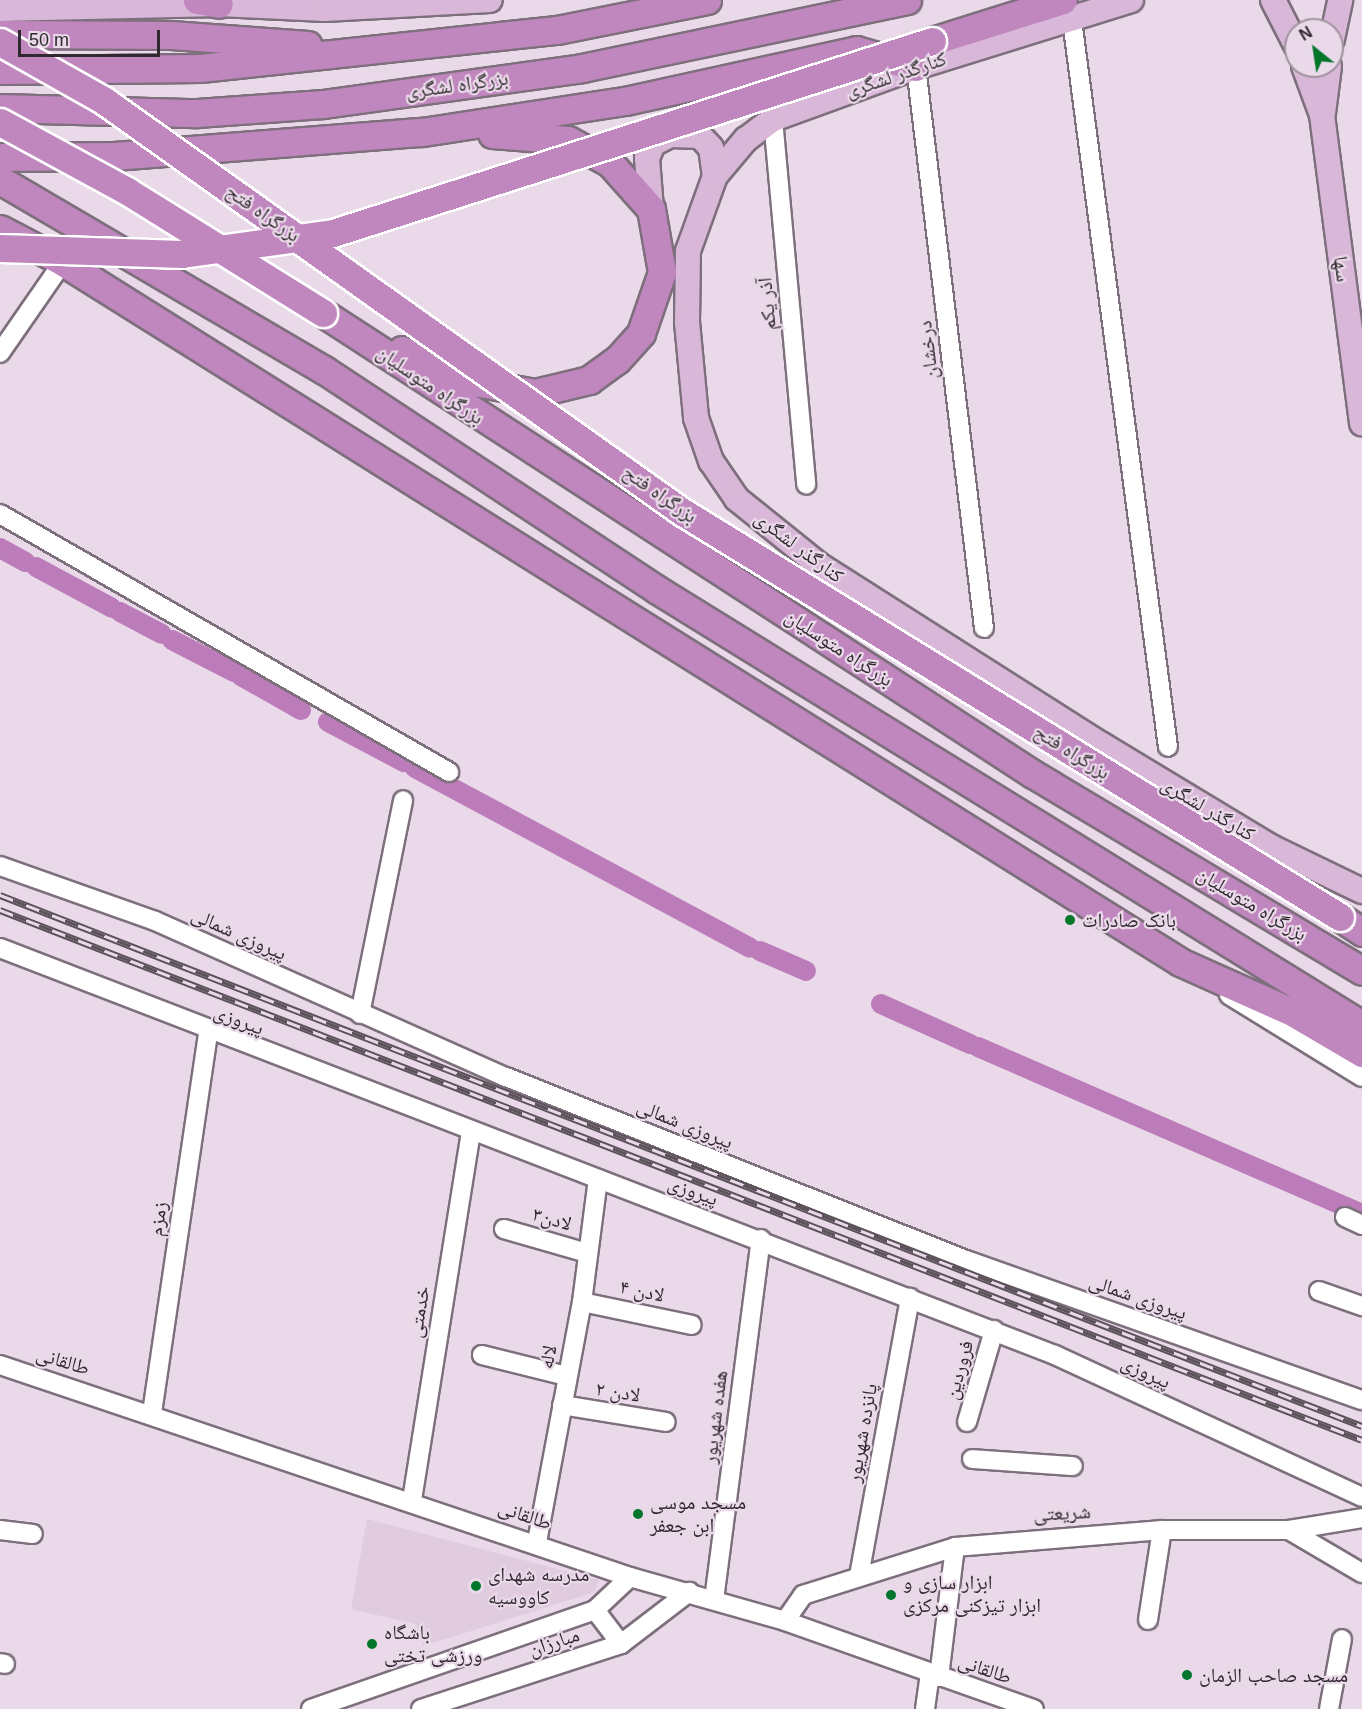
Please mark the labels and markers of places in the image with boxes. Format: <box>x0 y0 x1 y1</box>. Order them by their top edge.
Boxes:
place label: بانک صادرات <box>1082 908 1176 932</box>
marker: بانک صادرات <box>1063 913 1077 927</box>
place label: مسجد موسی ابن جعفر <box>650 1490 746 1537</box>
marker: مسجد موسی ابن جعفر <box>631 1507 645 1521</box>
place label: مدرسه شهدای کاووسیه <box>488 1562 589 1609</box>
place label: ابزار سازی و ابزار تیزکنی مرکزی <box>903 1571 1041 1618</box>
marker: مدرسه شهدای کاووسیه <box>469 1579 483 1593</box>
marker: ابزار سازی و ابزار تیزکنی مرکزی <box>884 1588 898 1602</box>
place label: باشگاه ورزشی تختی <box>384 1620 482 1667</box>
marker: باشگاه ورزشی تختی <box>365 1637 379 1651</box>
place label: مسجد صاحب الزمان <box>1199 1663 1348 1687</box>
marker: مسجد صاحب الزمان <box>1180 1668 1194 1682</box>

